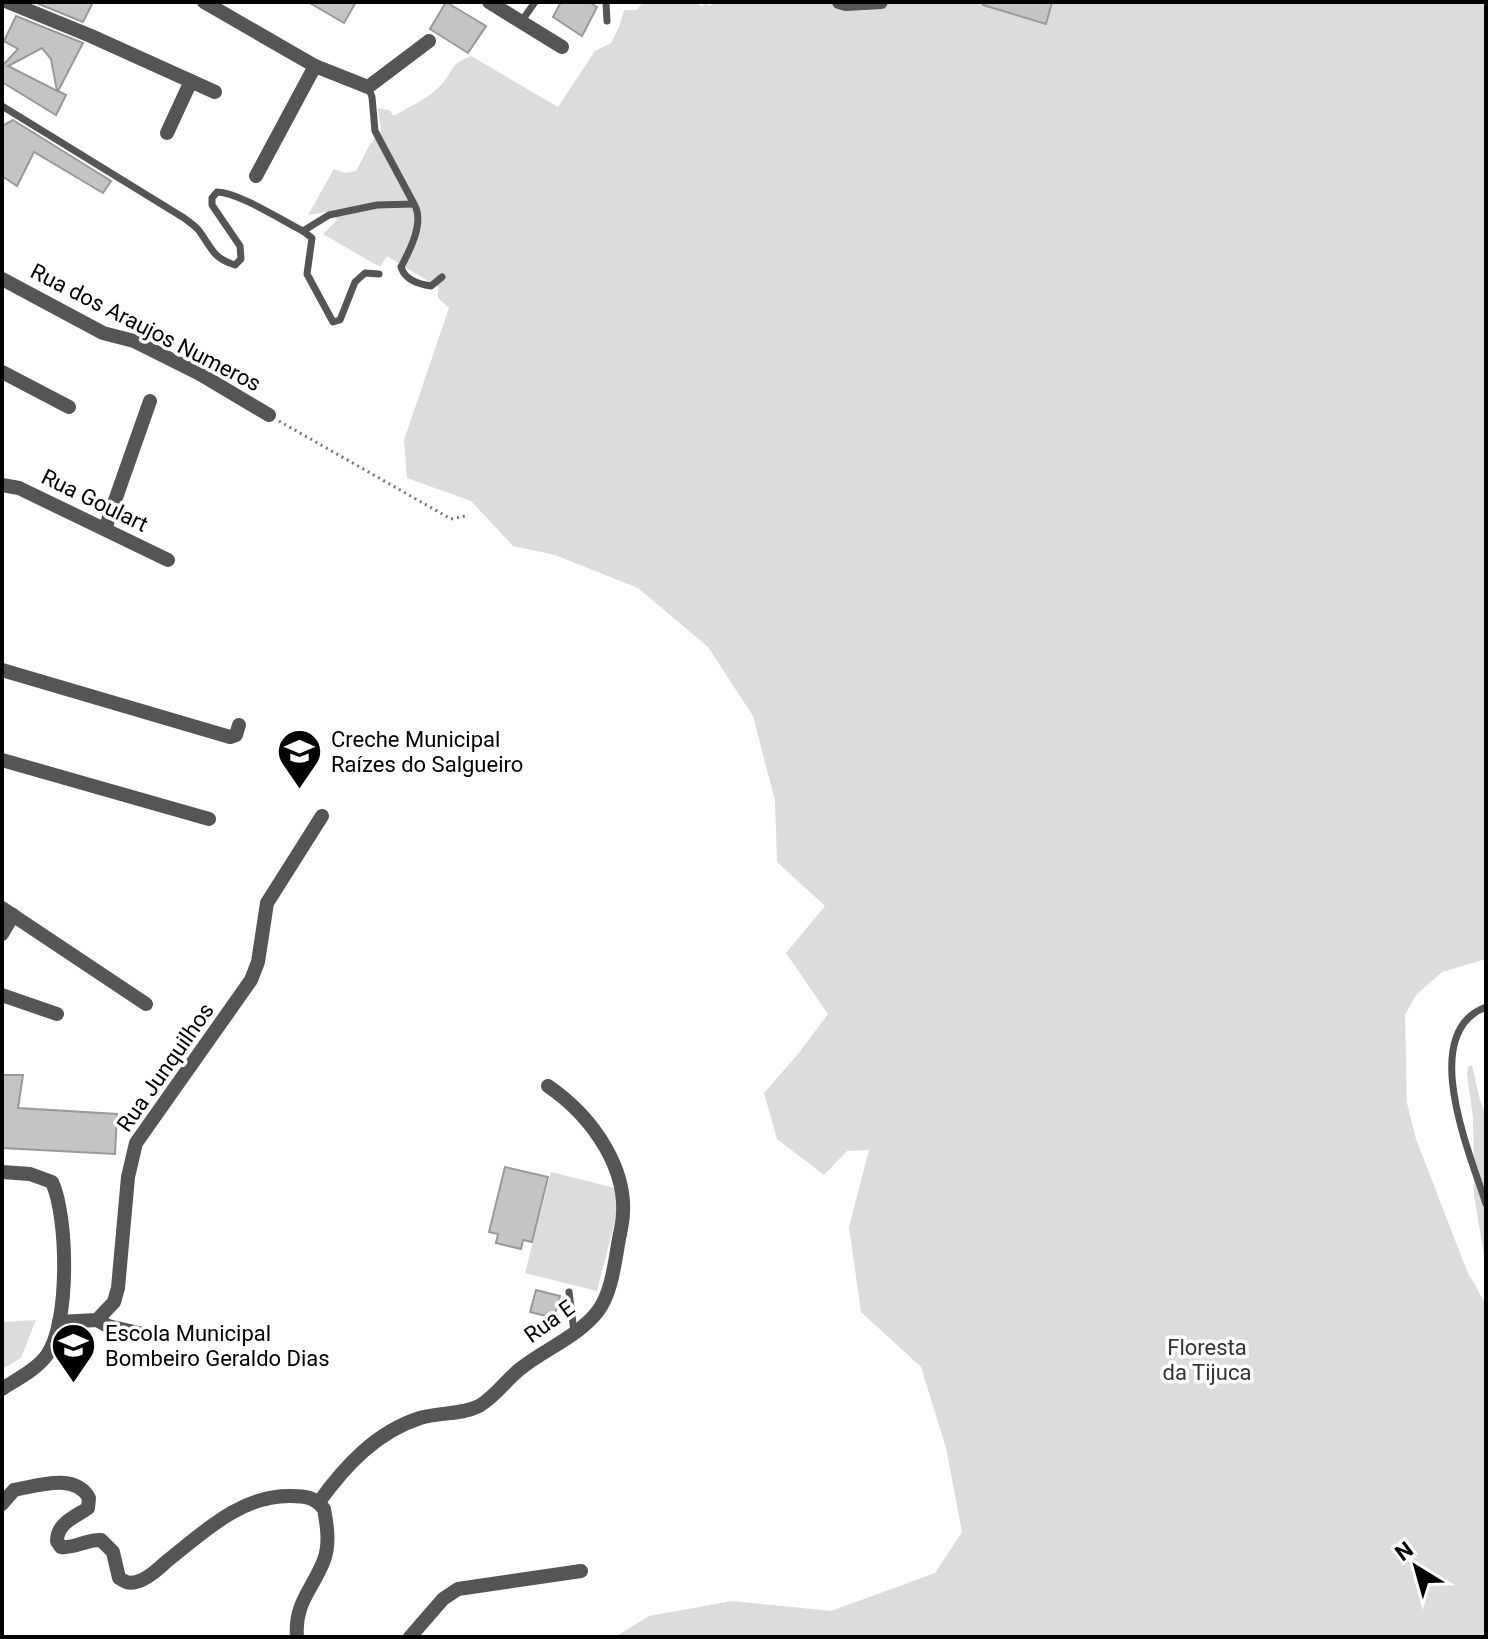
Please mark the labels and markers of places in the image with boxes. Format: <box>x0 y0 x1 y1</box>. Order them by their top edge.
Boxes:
place label: Creche Municipal Raízes do Salgueiro <box>331 727 523 777</box>
school or university icon: Creche Municipal Raízes do Salgueiro <box>276 728 324 791</box>
place label: Escola Municipal Bombeiro Geraldo Dias <box>105 1321 330 1371</box>
school or university icon: Escola Municipal Bombeiro Geraldo Dias <box>50 1322 98 1385</box>

